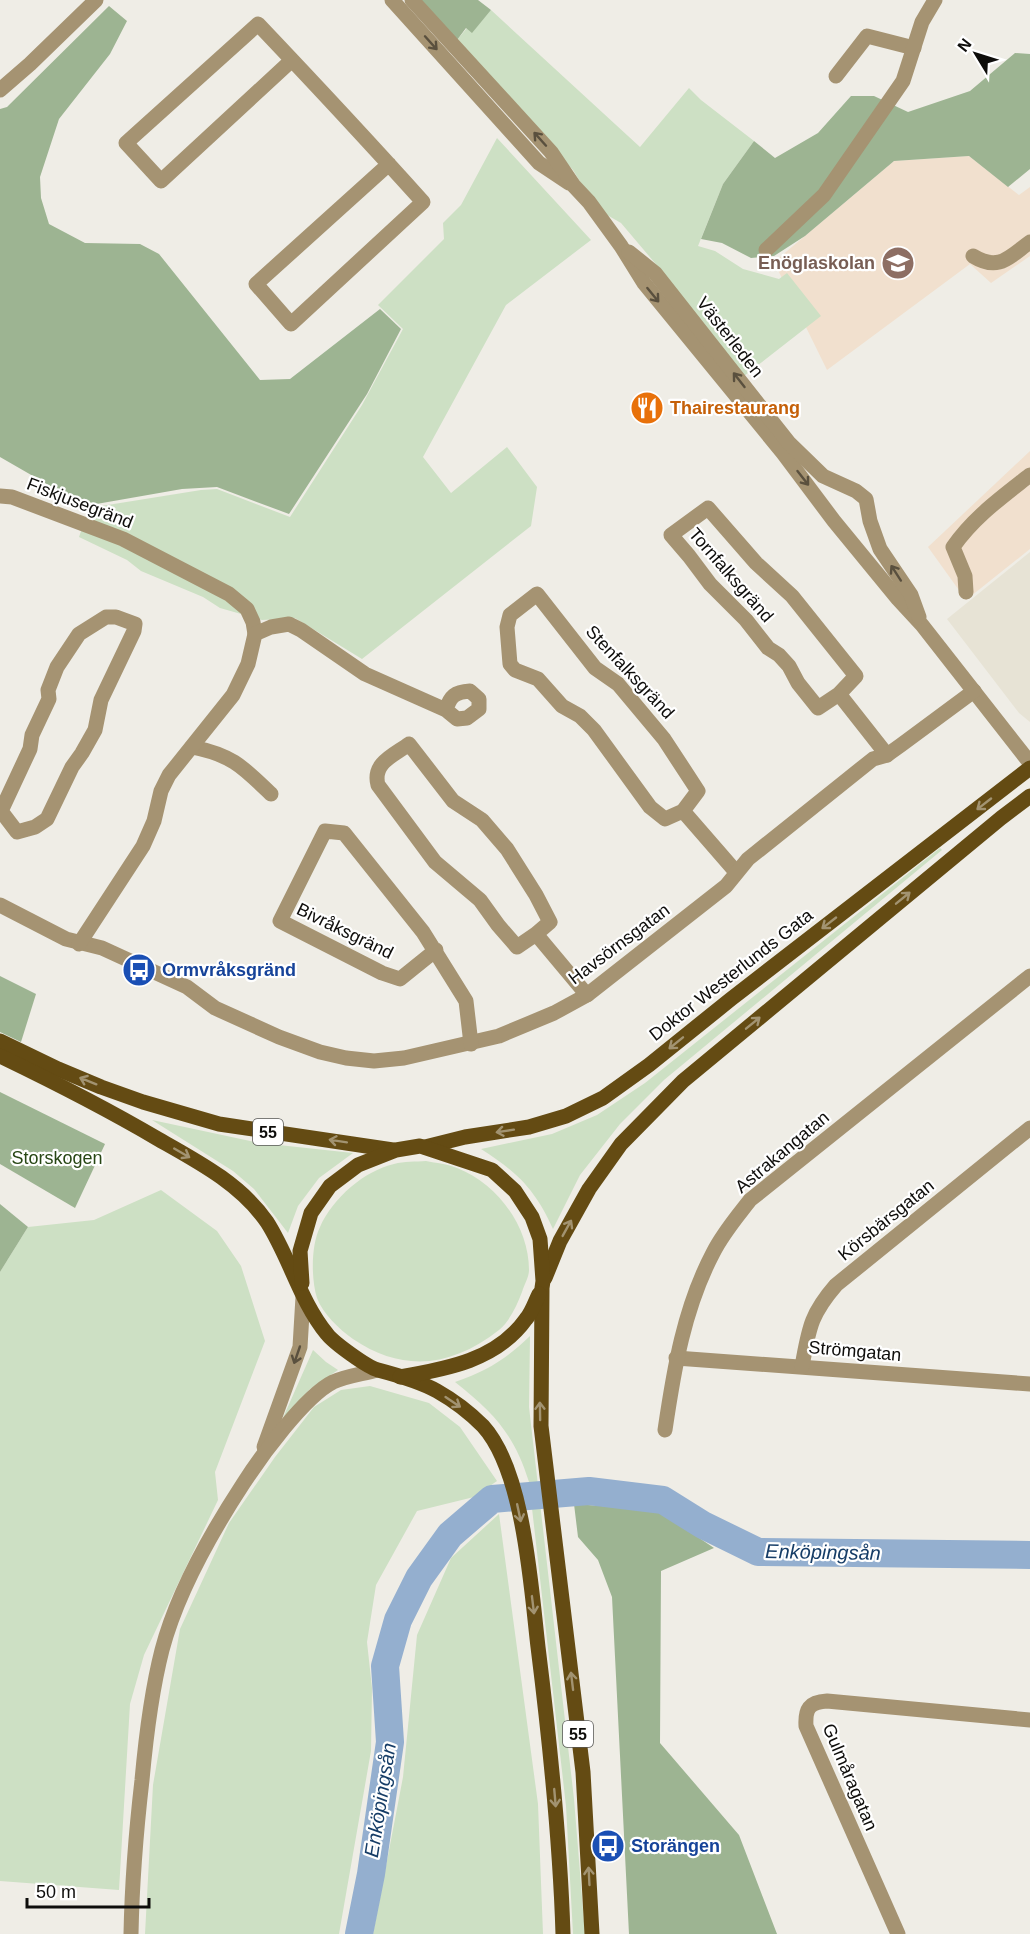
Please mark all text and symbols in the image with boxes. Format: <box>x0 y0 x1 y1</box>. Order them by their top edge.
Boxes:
north arrow <box>946 24 1006 84</box>
one-way arrow <box>424 35 438 50</box>
text: N <box>954 35 975 55</box>
one-way arrow <box>533 132 547 147</box>
school or university icon: Enöglaskolan <box>880 245 916 281</box>
place label: Enöglaskolan <box>758 253 875 273</box>
one-way arrow <box>646 287 660 302</box>
street label: Västerleden <box>693 293 767 381</box>
one-way arrow <box>733 372 746 388</box>
restaurant icon: Thairestaurang <box>629 390 665 426</box>
place label: Thairestaurang <box>670 398 800 418</box>
one-way arrow <box>796 470 809 486</box>
street label: Fiskjusegränd <box>24 474 136 532</box>
street label: Tornfalksgränd <box>685 524 777 626</box>
one-way arrow <box>890 566 902 582</box>
street label: Stenfalksgränd <box>582 621 678 723</box>
one-way arrow <box>976 797 992 810</box>
one-way arrow <box>895 891 910 905</box>
street label: Bivråksgränd <box>293 899 397 963</box>
street label: Havsörnsgatan <box>565 900 673 988</box>
street label: Doktor Westerlunds Gata <box>645 904 817 1045</box>
one-way arrow <box>822 917 838 929</box>
bus stop icon: Ormvråksgränd <box>121 952 157 988</box>
place label: Ormvråksgränd <box>162 960 296 980</box>
one-way arrow <box>745 1016 760 1030</box>
one-way arrow <box>668 1037 684 1050</box>
one-way arrow <box>79 1075 98 1086</box>
street label: Astrakangatan <box>731 1107 833 1197</box>
road number: 55 <box>253 1119 283 1145</box>
one-way arrow <box>496 1125 516 1136</box>
one-way arrow <box>329 1136 349 1147</box>
one-way arrow <box>174 1147 191 1159</box>
park label: Storskogen <box>11 1148 103 1168</box>
street label: Körsbärsgatan <box>834 1175 938 1265</box>
one-way arrow <box>562 1219 573 1237</box>
street label: Strömgatan <box>808 1337 902 1365</box>
one-way arrow <box>291 1345 302 1364</box>
one-way arrow <box>444 1396 460 1408</box>
one-way arrow <box>535 1402 546 1422</box>
one-way arrow <box>513 1503 525 1522</box>
water label: Enköpingsån <box>765 1540 881 1564</box>
one-way arrow <box>528 1594 539 1614</box>
one-way arrow <box>566 1672 577 1692</box>
road number: 55 <box>563 1721 593 1747</box>
street label: Gulmåragatan <box>819 1721 881 1833</box>
water label: Enköpingsån <box>360 1741 400 1859</box>
one-way arrow <box>550 1788 561 1808</box>
bus stop icon: Storängen <box>590 1828 626 1864</box>
place label: Storängen <box>631 1836 720 1856</box>
one-way arrow <box>583 1866 594 1886</box>
scale bar <box>27 1871 148 1909</box>
text: 50 m <box>36 1882 76 1902</box>

